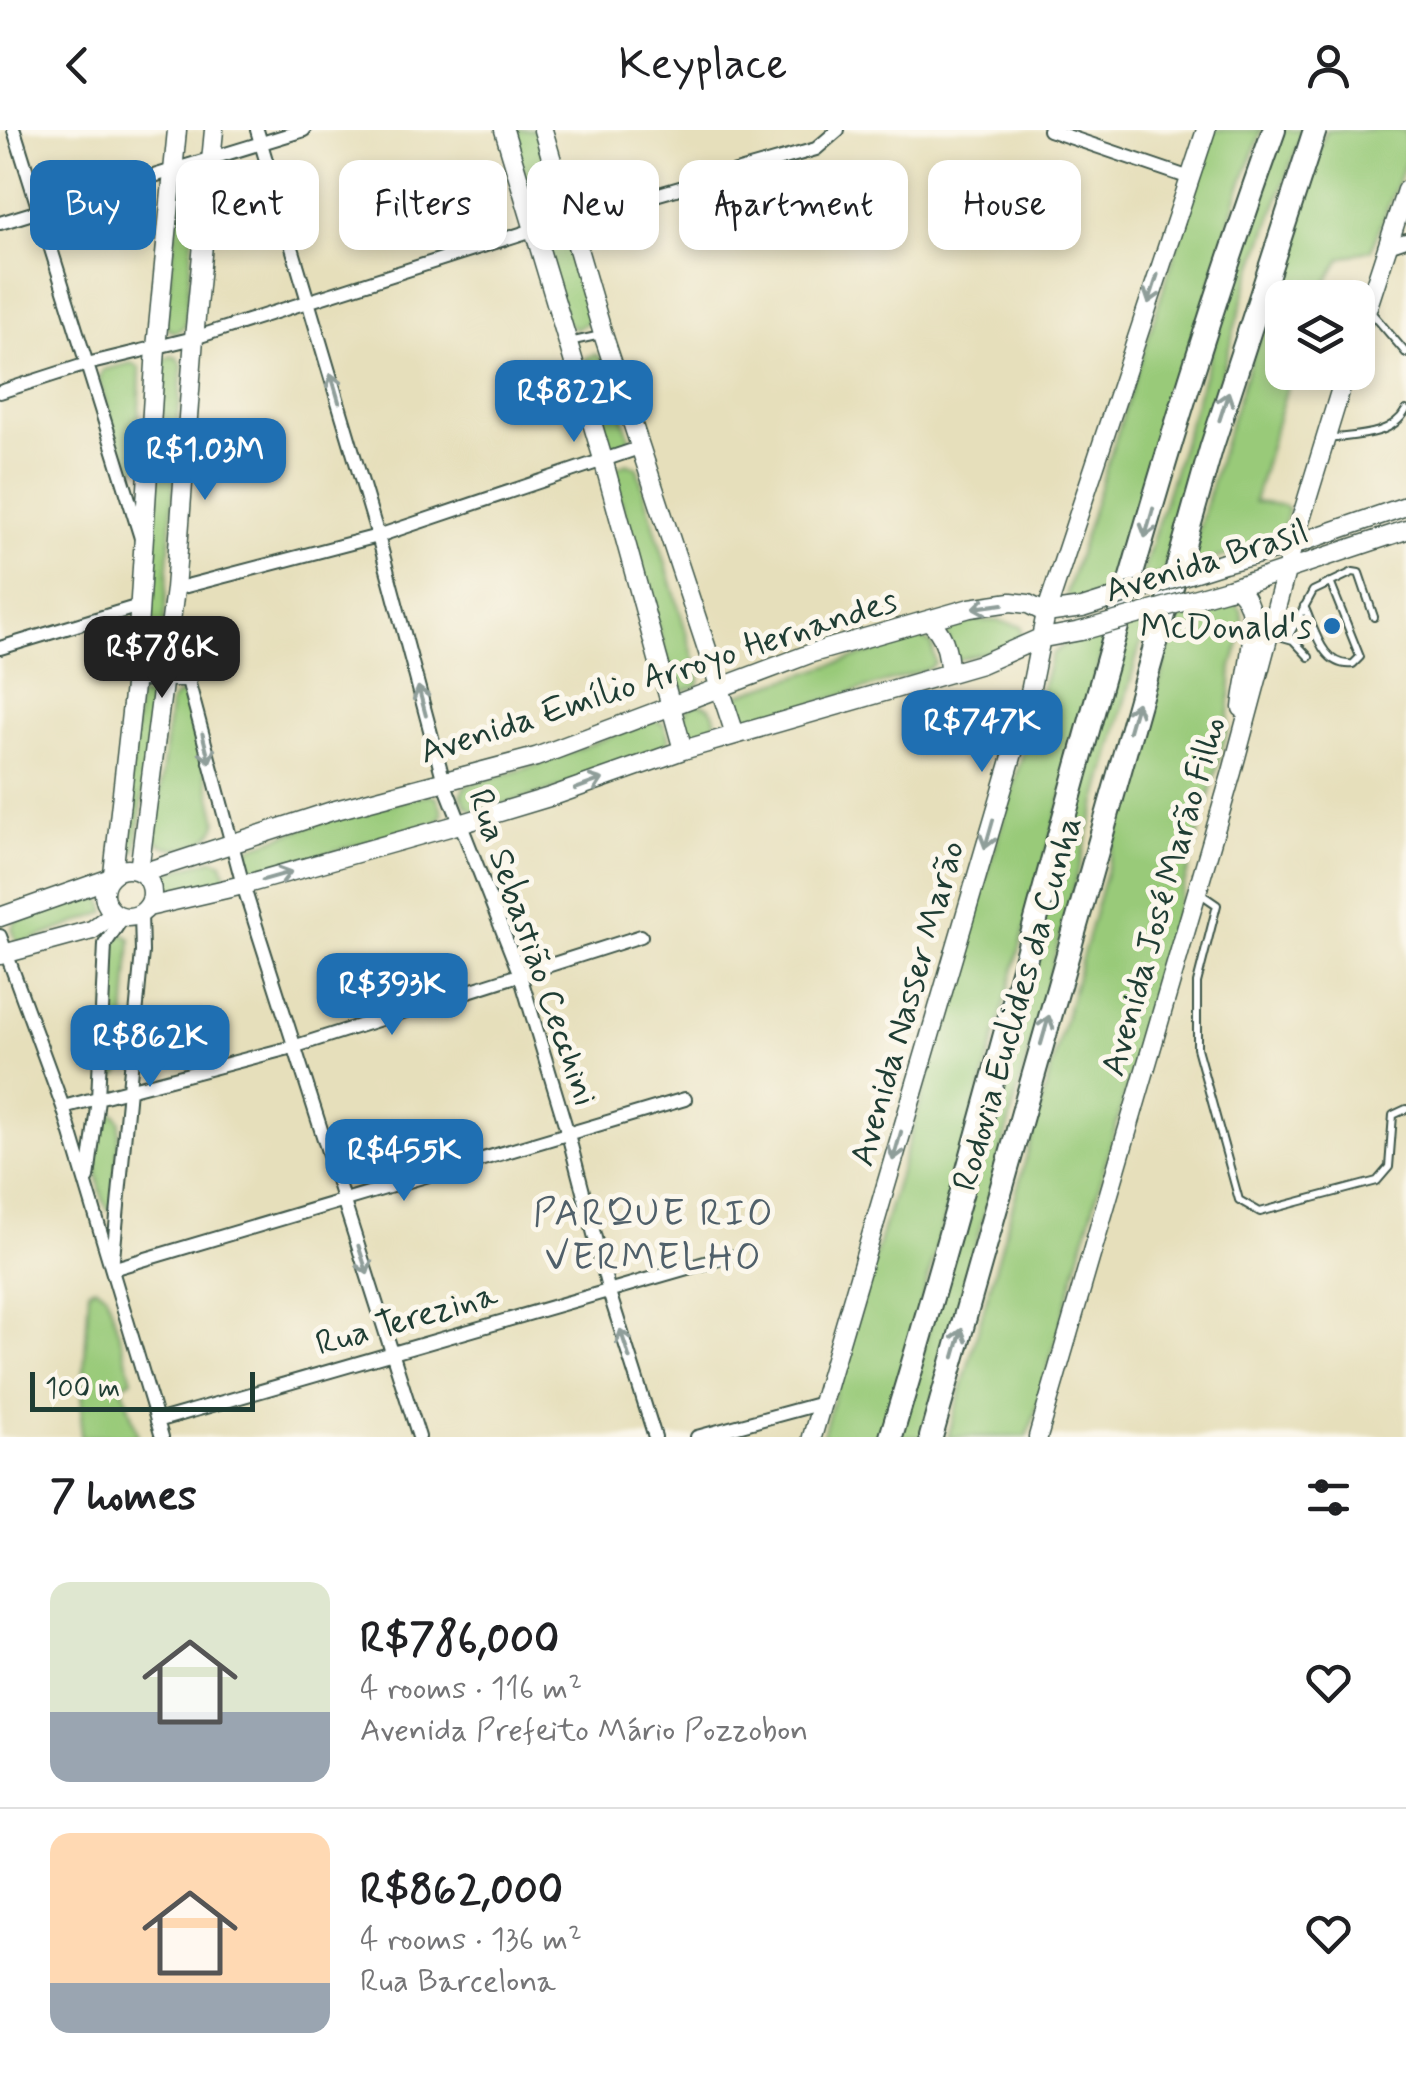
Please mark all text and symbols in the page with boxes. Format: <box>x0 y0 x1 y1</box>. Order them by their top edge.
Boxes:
text: Keyplace <box>619 36 787 95</box>
icon: back <box>50 38 105 93</box>
icon: person <box>1301 38 1356 93</box>
chip: Buy <box>30 160 156 250</box>
chip: Rent <box>176 160 319 250</box>
chip: Filters <box>339 160 507 250</box>
chip: New <box>527 160 659 250</box>
chip: Apartment <box>679 160 908 250</box>
chip: House <box>928 160 1081 250</box>
one-way arrow <box>1142 273 1160 304</box>
map controls <box>1265 280 1375 390</box>
button: layers <box>1265 280 1375 390</box>
pin: R$822K <box>493 360 655 445</box>
text: R$822K <box>517 371 631 413</box>
one-way arrow <box>325 373 343 404</box>
one-way arrow <box>1217 390 1235 422</box>
pin: R$1.03M <box>113 418 297 503</box>
text: R$1.03M <box>146 429 264 471</box>
one-way arrow <box>1139 507 1157 538</box>
street label: Avenida Brasil <box>1099 509 1314 615</box>
street label: Avenida Emílio Arroyo Hernandes <box>414 578 903 776</box>
one-way arrow <box>972 597 1004 615</box>
place label: McDonald's <box>1140 605 1312 651</box>
marker: McDonald's <box>1321 615 1343 637</box>
pin: R$786K <box>81 616 243 701</box>
text: R$786K <box>106 627 218 669</box>
one-way arrow <box>412 686 431 717</box>
pin: R$747K <box>901 690 1063 775</box>
text: R$747K <box>924 701 1040 743</box>
one-way arrow <box>1125 702 1143 734</box>
street label: Avenida José Marão Filho <box>1091 712 1237 1082</box>
one-way arrow <box>198 731 216 763</box>
one-way arrow <box>572 773 604 791</box>
street label: Rua Sebastião Cecchini <box>456 783 608 1112</box>
street label: Rodovia Euclides da Cunha <box>942 811 1093 1196</box>
one-way arrow <box>979 818 997 849</box>
street label: Avenida Nasser Marão <box>839 836 976 1172</box>
one-way arrow <box>261 865 292 884</box>
pin: R$393K <box>311 953 473 1038</box>
text: R$393K <box>339 964 445 1006</box>
pin: R$862K <box>69 1005 231 1090</box>
one-way arrow <box>1037 1015 1055 1046</box>
text: R$862K <box>93 1016 207 1058</box>
pin: R$455K <box>323 1119 485 1204</box>
text: R$455K <box>347 1130 461 1172</box>
one-way arrow <box>887 1130 905 1161</box>
district label: PARQUE RIO VERMELHO <box>533 1190 775 1283</box>
one-way arrow <box>355 1243 373 1275</box>
street label: Rua Terezina <box>310 1272 504 1368</box>
one-way arrow <box>950 1328 969 1360</box>
one-way arrow <box>615 1329 633 1360</box>
scale bar <box>30 1367 255 1412</box>
text: 100 m <box>45 1371 120 1408</box>
text: 7 homes <box>50 1470 197 1525</box>
icon: filters <box>1301 1470 1356 1525</box>
text: R$786,000 <box>360 1613 559 1668</box>
icon: home <box>130 1622 250 1742</box>
icon: heart <box>1301 1655 1356 1710</box>
text: 4 rooms · 116 m² <box>360 1668 582 1710</box>
text: Avenida Prefeito Mário Pozzobon <box>360 1710 808 1752</box>
text: R$862,000 <box>360 1864 563 1919</box>
icon: home <box>130 1873 250 1993</box>
icon: heart <box>1301 1906 1356 1961</box>
text: 4 rooms · 136 m² <box>360 1919 582 1961</box>
text: Rua Barcelona <box>360 1961 556 2003</box>

